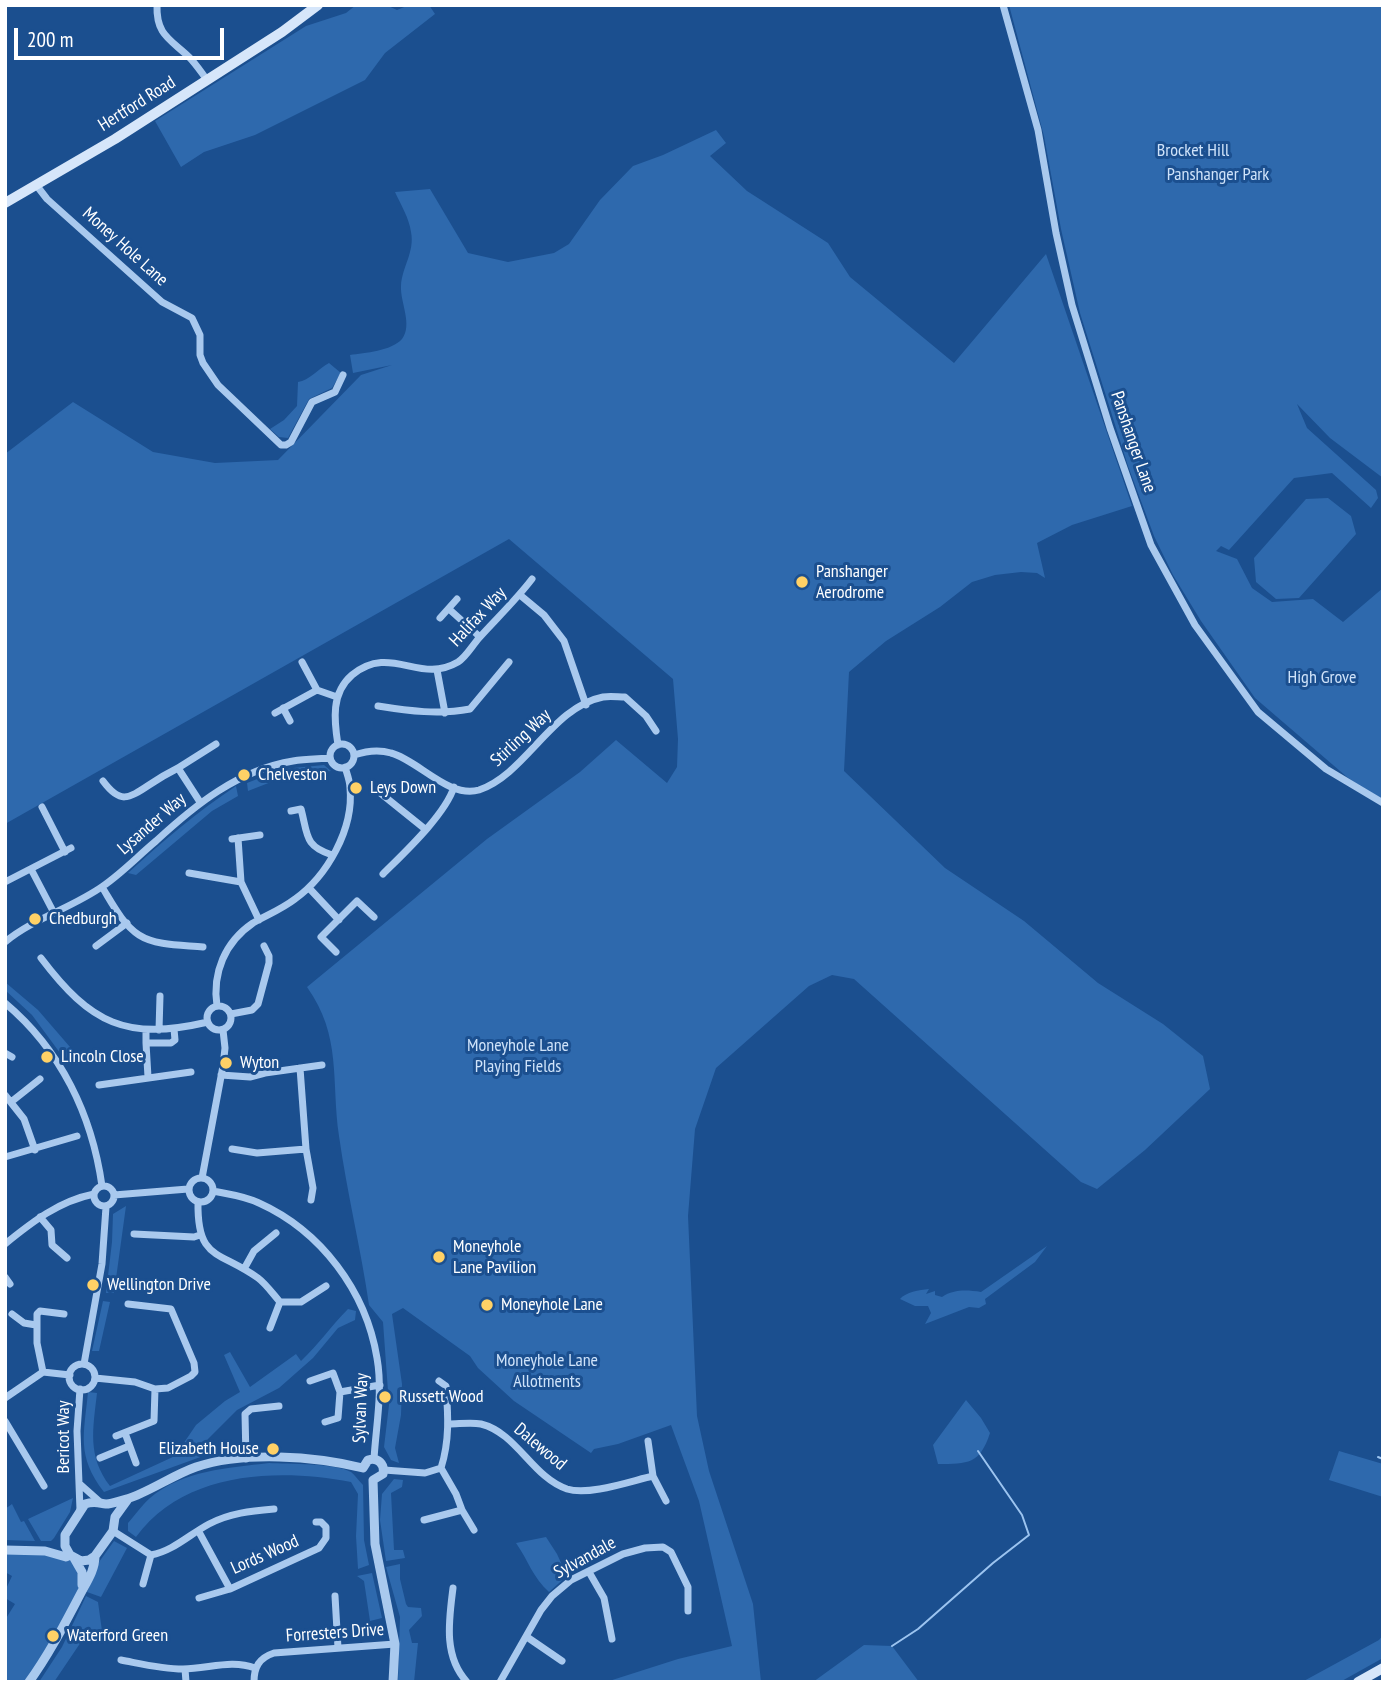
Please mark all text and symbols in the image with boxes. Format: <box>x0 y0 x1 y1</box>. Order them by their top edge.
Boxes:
scale bar <box>18 14 228 58</box>
text: 200 m <box>27 26 73 53</box>
street label: Hertford Road <box>94 72 180 136</box>
park label: Brocket Hill <box>1157 140 1229 162</box>
park label: Panshanger Park <box>1167 164 1269 186</box>
street label: Money Hole Lane <box>78 203 172 291</box>
street label: Panshanger Lane <box>1106 389 1160 495</box>
place label: Panshanger Aerodrome <box>816 561 888 604</box>
marker: Panshanger Aerodrome <box>794 574 810 590</box>
street label: Halifax Way <box>445 583 511 651</box>
park label: High Grove <box>1288 667 1356 689</box>
street label: Stirling Way <box>486 705 556 771</box>
place label: Chelveston <box>258 764 327 786</box>
marker: Chelveston <box>236 767 252 783</box>
place label: Leys Down <box>370 777 436 799</box>
marker: Leys Down <box>348 780 364 796</box>
street label: Lysander Way <box>113 788 191 860</box>
place label: Chedburgh <box>49 908 117 930</box>
marker: Chedburgh <box>27 911 43 927</box>
park label: Moneyhole Lane Playing Fields <box>467 1035 569 1078</box>
place label: Lincoln Close <box>61 1046 144 1068</box>
marker: Lincoln Close <box>39 1049 55 1065</box>
place label: Wyton <box>240 1052 279 1074</box>
marker: Wyton <box>218 1055 234 1071</box>
place label: Moneyhole Lane Pavilion <box>453 1236 536 1278</box>
marker: Moneyhole Lane Pavilion <box>431 1249 447 1265</box>
place label: Wellington Drive <box>107 1274 211 1296</box>
marker: Wellington Drive <box>85 1277 101 1293</box>
place label: Moneyhole Lane <box>501 1294 603 1316</box>
marker: Moneyhole Lane <box>479 1297 495 1313</box>
park label: Moneyhole Lane Allotments <box>496 1350 598 1392</box>
street label: Sylvan Way <box>349 1373 373 1443</box>
place label: Russett Wood <box>399 1386 484 1408</box>
marker: Russett Wood <box>377 1389 393 1405</box>
street label: Bericot Way <box>53 1401 75 1473</box>
street label: Dalewood <box>509 1419 571 1475</box>
place label: Elizabeth House <box>159 1438 259 1460</box>
marker: Elizabeth House <box>265 1441 281 1457</box>
street label: Lords Wood <box>228 1531 302 1579</box>
street label: Sylvandale <box>550 1532 620 1584</box>
street label: Forresters Drive <box>285 1619 385 1647</box>
place label: Waterford Green <box>67 1625 168 1647</box>
marker: Waterford Green <box>45 1628 61 1644</box>

